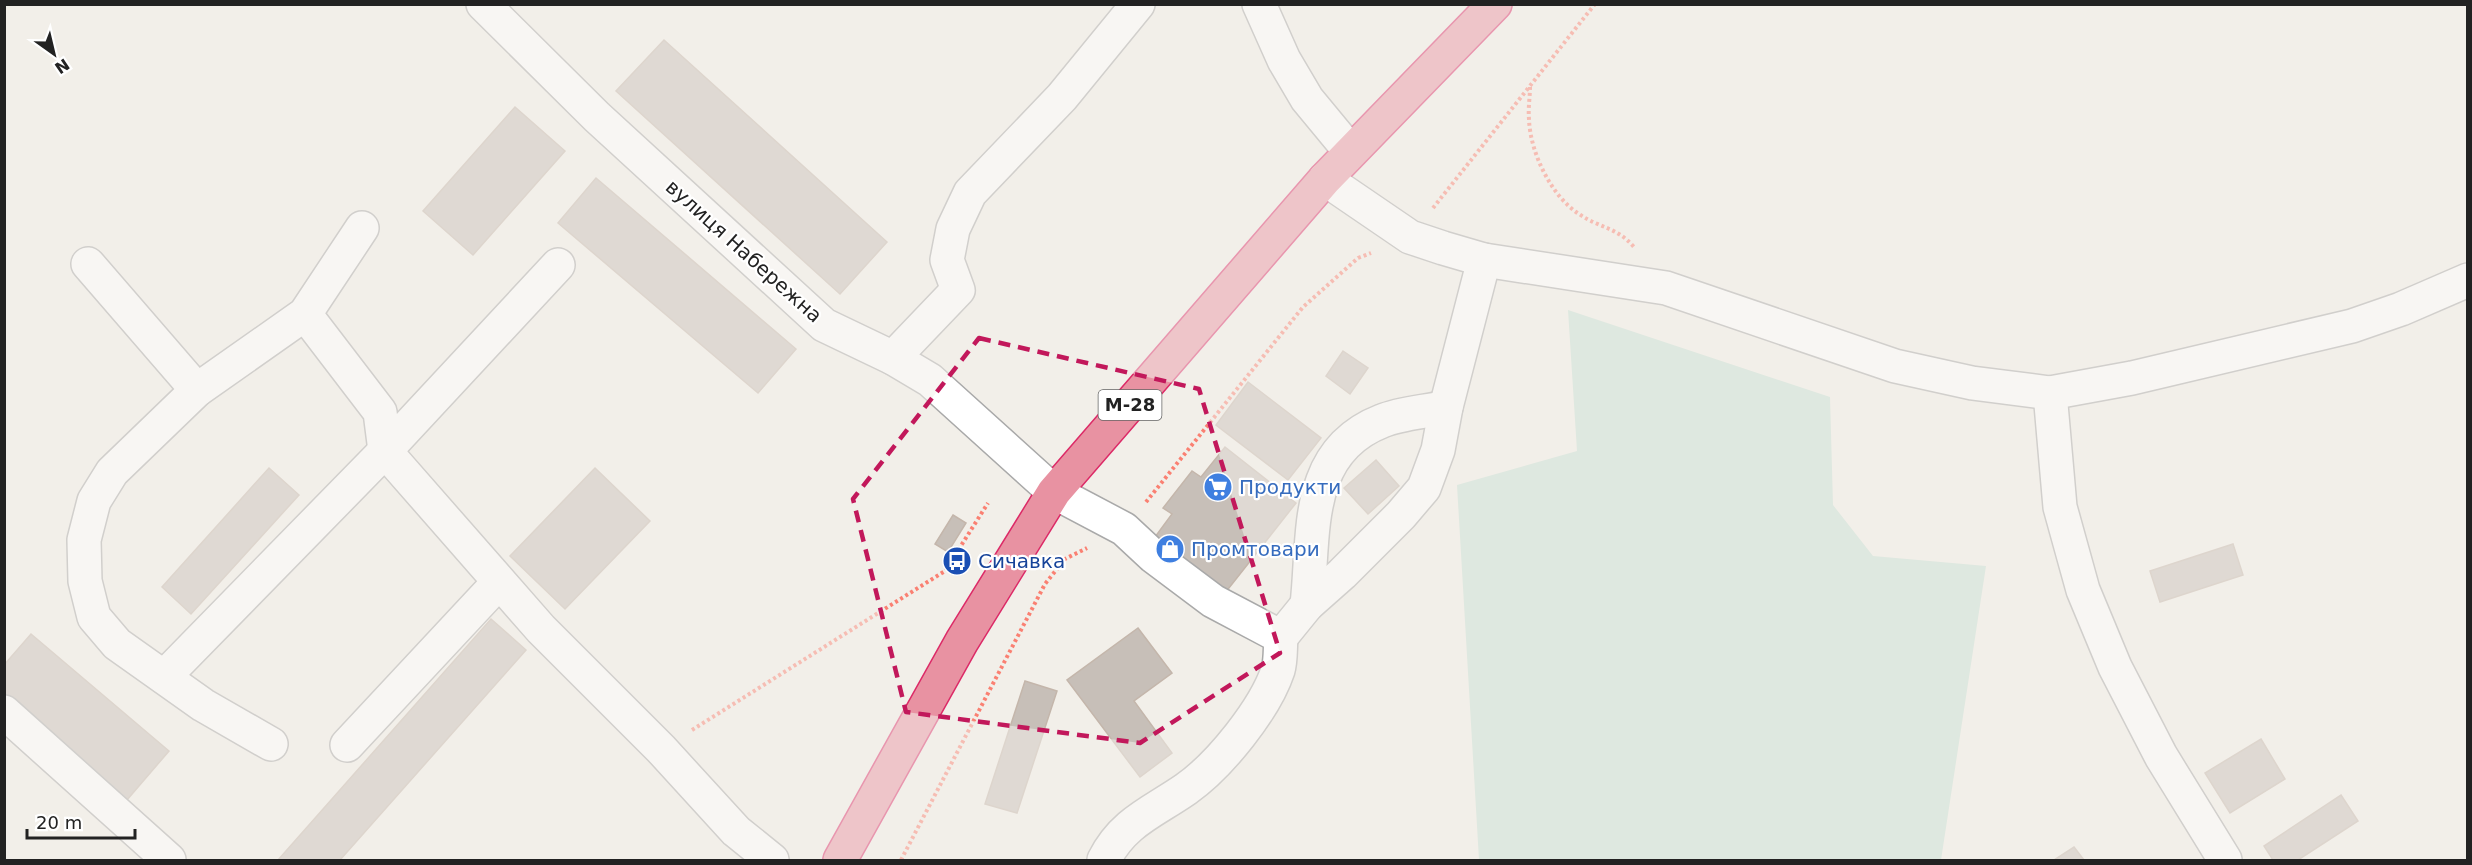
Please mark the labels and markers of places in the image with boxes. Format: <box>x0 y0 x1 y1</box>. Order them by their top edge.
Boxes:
supermarket icon: Продукти <box>1202 471 1234 503</box>
place label: Продукти <box>1239 475 1341 499</box>
shop icon: Промтовари <box>1154 533 1186 565</box>
place label: Промтовари <box>1191 537 1320 561</box>
bus stop icon: Сичавка <box>941 545 973 577</box>
place label: Сичавка <box>978 549 1065 573</box>

